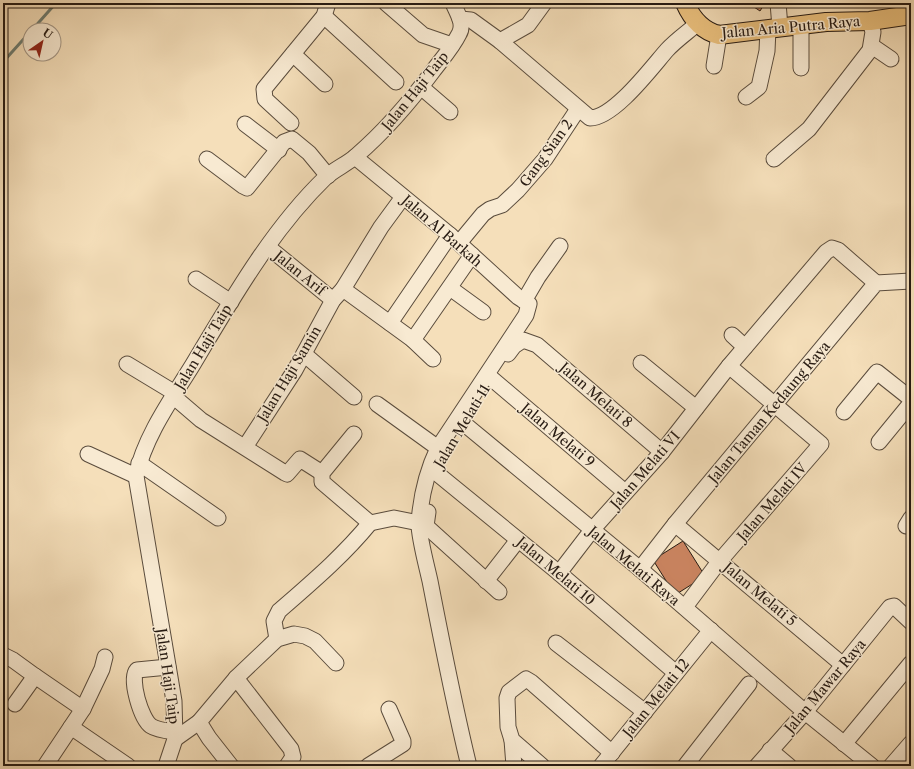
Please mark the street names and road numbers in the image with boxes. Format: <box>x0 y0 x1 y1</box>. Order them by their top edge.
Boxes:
street label: Jalan Aria Putra Raya <box>719 12 862 42</box>
street label: Jalan Haji Taip <box>376 48 452 136</box>
street label: Gang Sian 2 <box>515 116 577 190</box>
street label: Jalan Al Barkah <box>397 190 486 271</box>
street label: Jalan Arif <box>269 246 331 300</box>
street label: Jalan Haji Taip <box>169 301 236 395</box>
street label: Jalan Haji Samin <box>252 322 325 427</box>
street label: Jalan Taman Kedaung Raya <box>703 337 834 488</box>
street label: Jalan Melati 8 <box>554 357 636 432</box>
street label: Jalan Melati 11 <box>429 381 494 473</box>
street label: Jalan Melati 9 <box>516 398 598 471</box>
street label: Jalan Melati VI <box>605 427 684 514</box>
street label: Jalan Melati IV <box>732 459 811 546</box>
street label: Jalan Melati Raya <box>583 521 684 610</box>
street label: Jalan Melati 10 <box>511 532 599 609</box>
street label: Jalan Melati 5 <box>718 557 800 630</box>
street label: Jalan Haji Taip <box>152 625 184 725</box>
street label: Jalan Mawar Raya <box>779 635 870 738</box>
street label: Jalan Melati 12 <box>617 655 693 743</box>

